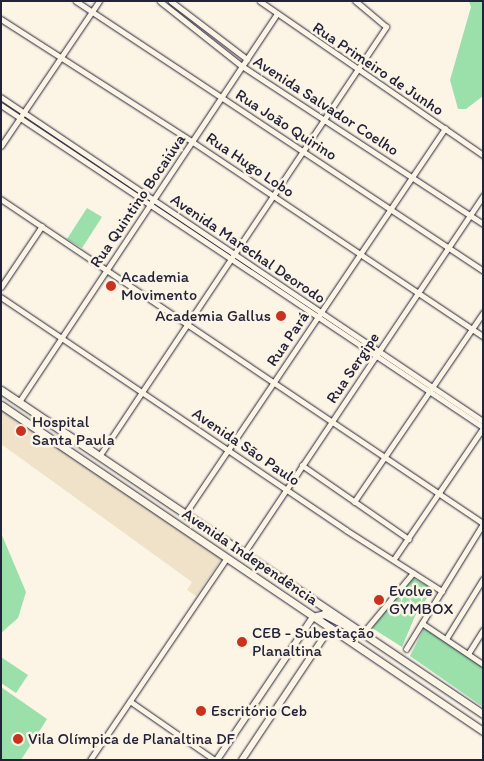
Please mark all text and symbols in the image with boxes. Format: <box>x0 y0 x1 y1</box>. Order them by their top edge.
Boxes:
street label: Rua Primeiro de Junho <box>309 18 447 120</box>
street label: Avenida Salvador Coelho <box>250 52 402 160</box>
street label: Rua João Quirino <box>232 85 340 165</box>
street label: Rua Hugo Lobo <box>202 128 298 202</box>
street label: Rua Quintino Bocaiúva <box>86 131 190 271</box>
street label: Avenida Marechal Deorodo <box>167 190 329 308</box>
place label: Academia Movimento <box>121 267 197 305</box>
marker: Academia Movimento <box>105 280 117 292</box>
place label: Academia Gallus <box>155 306 271 326</box>
street label: Rua Pará <box>263 308 313 370</box>
marker: Academia Gallus <box>275 310 287 322</box>
street label: Rua Sergipe <box>322 329 384 407</box>
street label: Avenida São Paulo <box>189 404 303 490</box>
place label: Hospital Santa Paula <box>32 412 114 450</box>
marker: Hospital Santa Paula <box>14 424 28 438</box>
street label: Avenida Independência <box>178 504 322 610</box>
place label: Evolve GYMBOX <box>389 581 453 619</box>
marker: Evolve GYMBOX <box>373 594 385 606</box>
place label: CEB - Subestação Planaltina <box>252 623 374 661</box>
marker: CEB - Subestação Planaltina <box>236 636 248 648</box>
place label: Escritório Ceb <box>211 701 307 721</box>
marker: Escritório Ceb <box>195 705 207 717</box>
place label: Vila Olímpica de Planaltina DF <box>28 729 234 749</box>
marker: Vila Olímpica de Planaltina DF <box>12 733 24 745</box>

